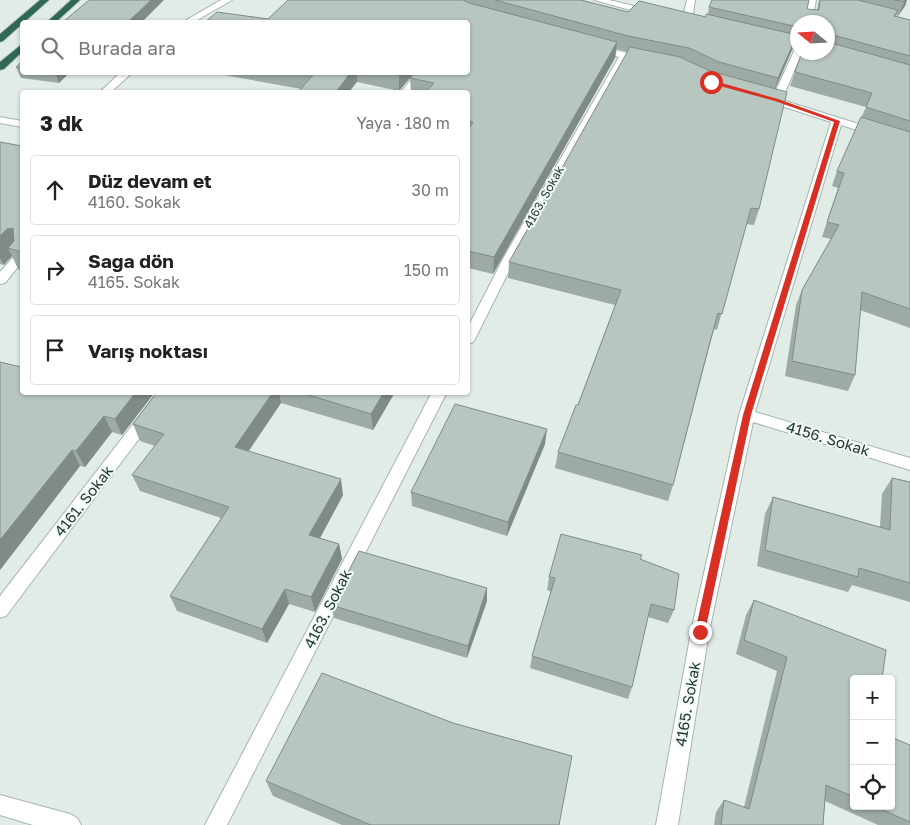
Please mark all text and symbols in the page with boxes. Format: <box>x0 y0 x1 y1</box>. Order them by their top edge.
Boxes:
north arrow <box>790 15 835 60</box>
search box <box>20 20 470 75</box>
icon: search <box>38 34 66 62</box>
text: Burada ara <box>78 36 176 59</box>
route start <box>700 71 723 94</box>
text: 3 dk <box>40 110 83 136</box>
text: Yaya · 180 m <box>356 113 450 133</box>
street label: 4163. Sokak <box>520 163 567 231</box>
text: Düz devam et <box>88 169 212 192</box>
icon: ahead <box>41 176 69 204</box>
text: 30 m <box>412 180 449 200</box>
text: 4160. Sokak <box>88 192 181 212</box>
text: Sağa dön <box>88 249 174 272</box>
icon: right <box>41 256 69 284</box>
text: 150 m <box>404 260 449 280</box>
text: 4165. Sokak <box>88 272 180 292</box>
icon: arrive <box>41 336 69 364</box>
text: Varış noktası <box>88 339 208 362</box>
street label: 4156. Sokak <box>784 417 873 459</box>
street label: 4161. Sokak <box>50 461 117 539</box>
street label: 4163. Sokak <box>299 566 355 651</box>
route end <box>689 621 712 644</box>
street label: 4165. Sokak <box>671 659 703 748</box>
map controls <box>850 675 895 810</box>
button: + <box>850 675 895 720</box>
button: − <box>850 720 895 765</box>
button: locate <box>850 765 895 810</box>

